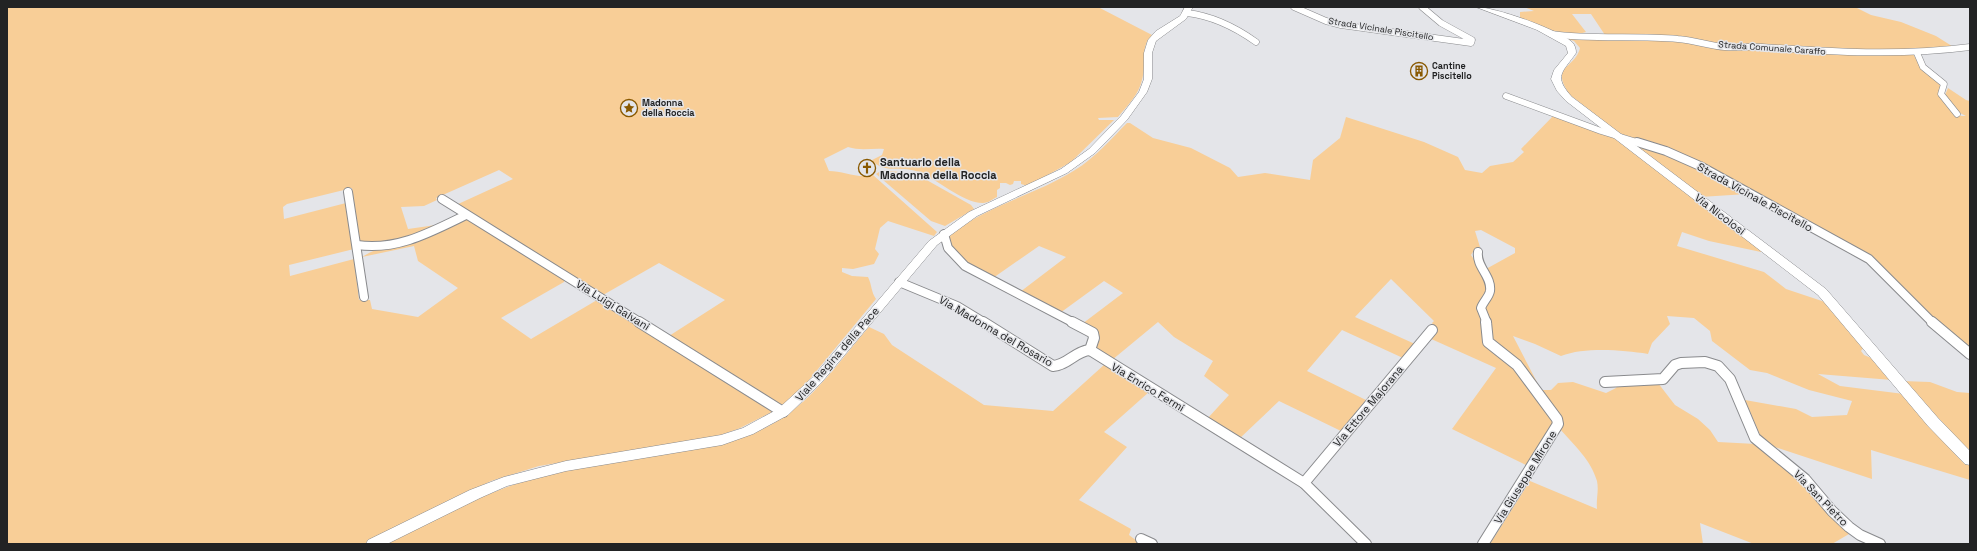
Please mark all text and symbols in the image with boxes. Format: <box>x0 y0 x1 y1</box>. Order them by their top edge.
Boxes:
street label: Strada Vicinale Piscitello <box>1328 15 1435 43</box>
street label: Strada Comunale Caraffo <box>1718 38 1827 58</box>
place label: Cantine Piscitello <box>1432 60 1472 82</box>
building icon: Cantine Piscitello <box>1409 61 1429 81</box>
place label: Madonna della Roccia <box>642 97 695 119</box>
place icon: Madonna della Roccia <box>619 98 639 118</box>
place label: Santuario della Madonna della Roccia <box>880 155 997 182</box>
church icon: Santuario della Madonna della Roccia <box>857 158 877 178</box>
street label: Strada Vicinale Piscitello <box>1695 159 1815 235</box>
street label: Via Nicolosi <box>1692 190 1748 238</box>
street label: Via Luigi Galvani <box>573 277 653 333</box>
street label: Via Madonna del Rosario <box>936 293 1056 370</box>
street label: Viale Regina della Pace <box>792 304 882 404</box>
street label: Via Enrico Fermi <box>1109 360 1188 415</box>
street label: Via Ettore Majorana <box>1330 362 1407 450</box>
street label: Via Giuseppe Mirone <box>1491 428 1559 526</box>
street label: Via San Pietro <box>1791 467 1851 529</box>

